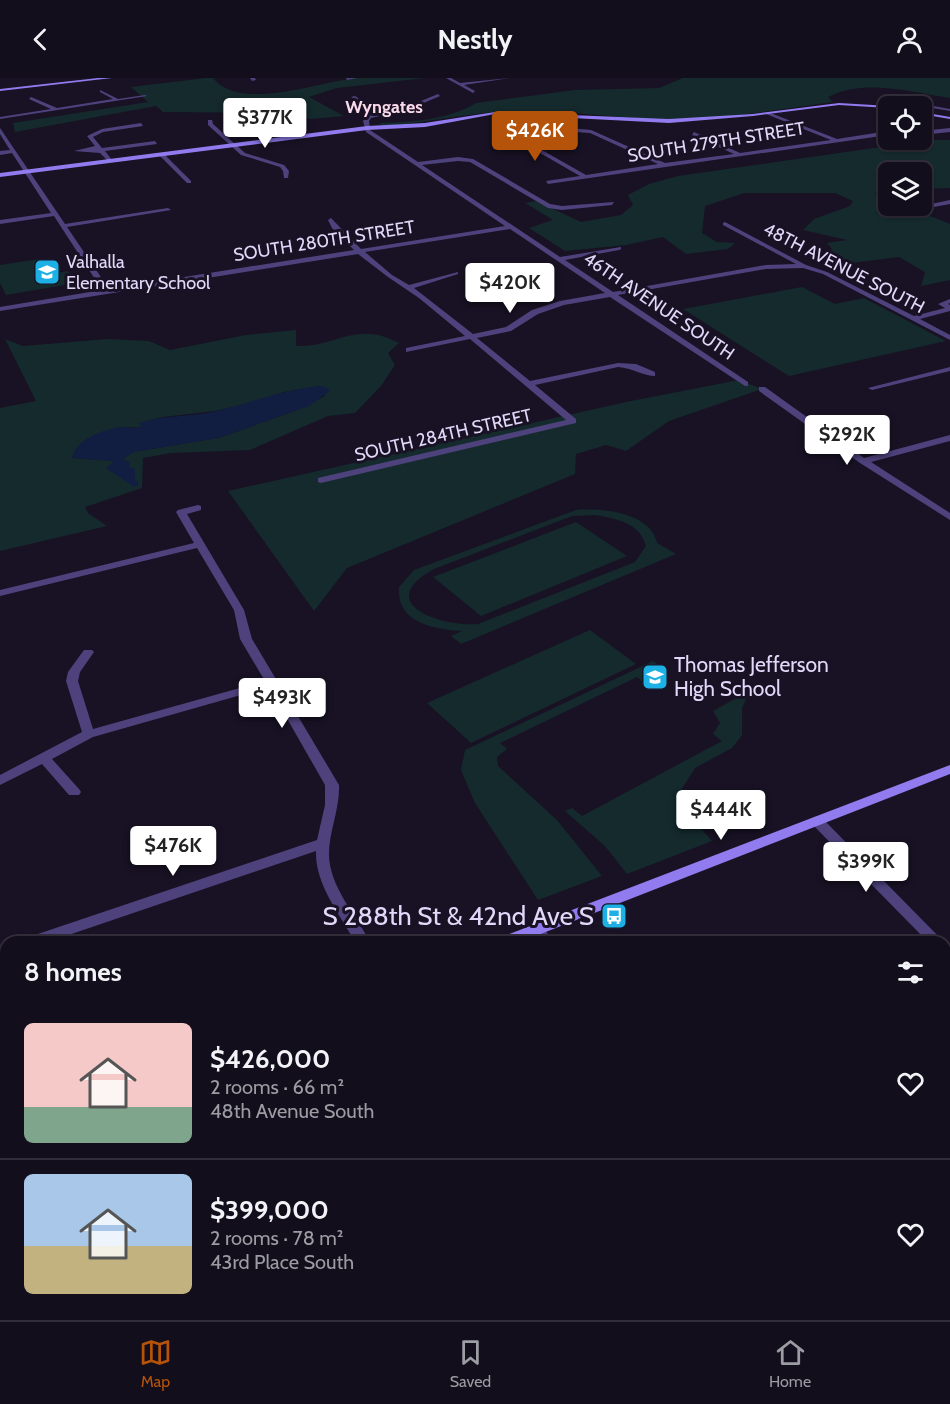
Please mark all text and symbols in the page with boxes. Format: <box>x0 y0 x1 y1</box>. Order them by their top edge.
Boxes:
icon: back <box>24 23 57 56</box>
text: Nestly <box>438 23 512 56</box>
icon: person <box>893 23 926 56</box>
district label: Wyngates <box>345 96 423 118</box>
map controls <box>878 96 932 216</box>
button: locate <box>878 96 932 150</box>
pin: $377K <box>223 98 307 149</box>
text: $377K <box>237 105 293 129</box>
pin: $426K <box>493 111 577 162</box>
street label: SOUTH 279TH STREET <box>626 117 807 167</box>
text: $426K <box>506 118 564 142</box>
button: layers <box>878 162 932 216</box>
street label: SOUTH 280TH STREET <box>232 216 417 266</box>
street label: 48TH AVENUE SOUTH <box>760 218 928 318</box>
street label: 46TH AVENUE SOUTH <box>579 247 739 365</box>
place label: Valhalla Elementary School <box>66 251 211 294</box>
school or university icon: Valhalla Elementary School <box>32 257 62 287</box>
pin: $420K <box>468 263 552 314</box>
text: $420K <box>479 270 541 294</box>
street label: SOUTH 284TH STREET <box>352 404 534 466</box>
pin: $292K <box>805 415 889 466</box>
text: $292K <box>819 422 875 446</box>
place label: Thomas Jefferson High School <box>674 652 829 701</box>
school or university icon: Thomas Jefferson High School <box>640 662 670 692</box>
pin: $493K <box>240 678 324 729</box>
text: $493K <box>253 685 311 709</box>
pin: $444K <box>679 790 763 841</box>
text: $444K <box>690 797 752 821</box>
pin: $476K <box>131 826 215 877</box>
text: $476K <box>144 833 202 857</box>
pin: $399K <box>824 842 908 893</box>
text: $399K <box>837 849 895 873</box>
place label: S 288th St & 42nd Ave S <box>323 900 594 932</box>
bus stop icon: S 288th St & 42nd Ave S <box>599 901 629 931</box>
text: 8 homes <box>24 956 122 988</box>
icon: filters <box>894 956 927 989</box>
text: $426,000 <box>210 1043 330 1075</box>
icon: home <box>72 1047 144 1119</box>
icon: heart <box>894 1067 927 1100</box>
text: 2 rooms · 66 m² <box>210 1075 344 1099</box>
text: 48th Avenue South <box>210 1099 374 1123</box>
text: $399,000 <box>210 1194 329 1226</box>
icon: home <box>72 1198 144 1270</box>
icon: heart <box>894 1218 927 1251</box>
text: 2 rooms · 78 m² <box>210 1226 343 1250</box>
text: 43rd Place South <box>210 1250 354 1274</box>
tab: Map <box>139 1336 172 1391</box>
tab: Saved <box>450 1336 491 1391</box>
tab: Home <box>769 1336 811 1391</box>

